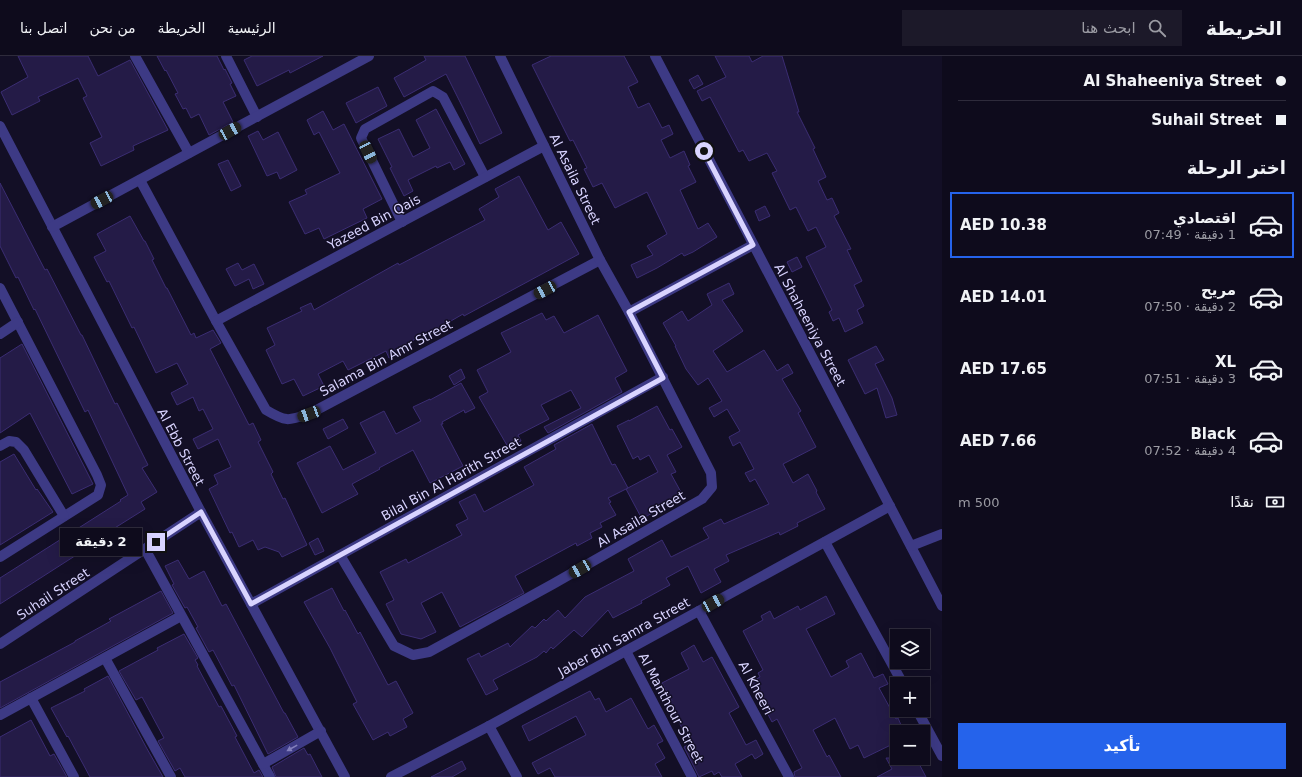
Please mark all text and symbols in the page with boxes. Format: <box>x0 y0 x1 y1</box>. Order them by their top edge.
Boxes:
search box <box>902 10 1182 46</box>
icon: search <box>1146 17 1168 39</box>
text: الخريطة <box>1206 17 1282 39</box>
text: ابحث هنا <box>1081 19 1136 37</box>
text: اتصل بنا <box>20 20 67 36</box>
text: من نحن <box>89 20 136 36</box>
text: الخريطة <box>158 20 205 36</box>
text: الرئيسية <box>227 20 276 36</box>
text: Al Shaheeniya Street <box>1084 72 1262 90</box>
text: Suhail Street <box>1151 111 1262 129</box>
car <box>217 120 243 142</box>
street label: Al Asaila Street <box>547 131 603 227</box>
car <box>357 139 379 165</box>
route start <box>695 142 713 160</box>
text: اختر الرحلة <box>1187 157 1286 178</box>
car <box>89 189 115 211</box>
street label: Yazeed Bin Qais <box>324 191 423 253</box>
icon: car <box>1248 207 1284 243</box>
text: اقتصادي <box>1173 209 1236 227</box>
text: AED 10.38 <box>960 216 1047 234</box>
text: 1 دقيقة · 07:49 <box>1144 227 1236 242</box>
street label: Al Shaheeniya Street <box>771 261 849 389</box>
car <box>532 279 558 301</box>
icon: car <box>1248 279 1284 315</box>
text: مريح <box>1201 281 1236 299</box>
text: AED 14.01 <box>960 288 1047 306</box>
text: 2 دقيقة · 07:50 <box>1144 299 1236 314</box>
street label: Salama Bin Amr Street <box>317 317 455 399</box>
icon: car <box>1248 351 1284 387</box>
text: XL <box>1215 353 1236 371</box>
text: AED 17.65 <box>960 360 1047 378</box>
text: 3 دقيقة · 07:51 <box>1144 371 1236 386</box>
car <box>296 404 322 424</box>
street label: Al Ebb Street <box>154 406 208 488</box>
icon: car <box>1248 423 1284 459</box>
text: Black <box>1190 425 1236 443</box>
text: AED 7.66 <box>960 432 1037 450</box>
street label: Bilal Bin Al Harith Street <box>379 434 523 524</box>
text: 4 دقيقة · 07:52 <box>1144 443 1236 458</box>
street label: Al Asaila Street <box>594 488 688 550</box>
icon: cash <box>1264 491 1286 513</box>
text: نقدًا <box>1230 493 1254 511</box>
text: 500 m <box>958 495 1000 510</box>
callout: 2 دقيقة <box>60 528 142 556</box>
route end <box>147 533 165 551</box>
text: 2 دقيقة <box>75 534 127 549</box>
car <box>567 558 593 580</box>
street label: Suhail Street <box>14 565 92 623</box>
car <box>700 592 726 614</box>
street label: Jaber Bin Samra Street <box>555 595 692 680</box>
map controls <box>890 629 930 765</box>
button: layers <box>890 629 930 669</box>
street label: Al Manthour Street <box>636 650 706 766</box>
street label: Al Kheeri <box>736 659 776 717</box>
button: + <box>890 677 930 717</box>
button: تأكيد <box>958 723 1286 769</box>
button: − <box>890 725 930 765</box>
one-way arrow <box>286 744 298 751</box>

